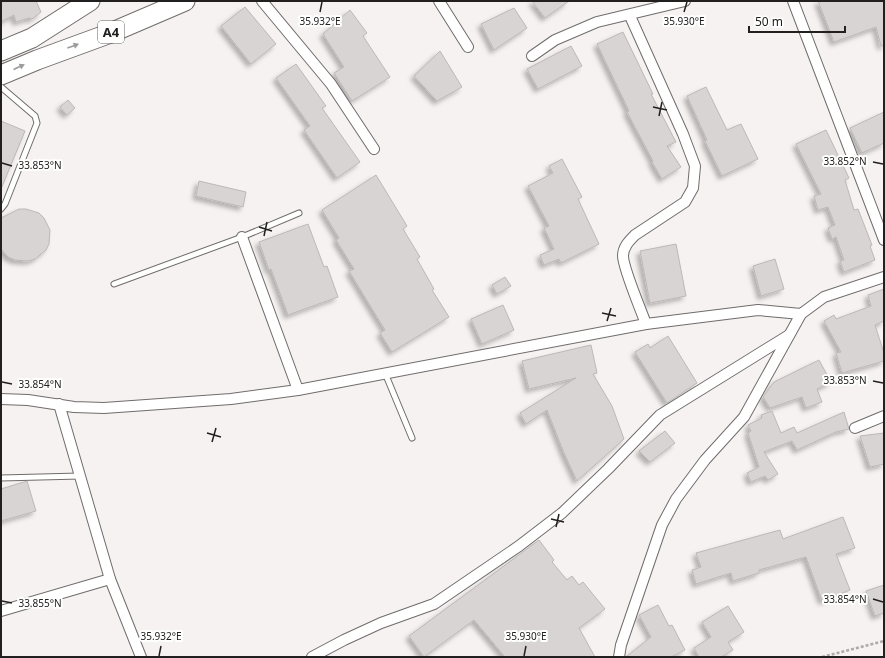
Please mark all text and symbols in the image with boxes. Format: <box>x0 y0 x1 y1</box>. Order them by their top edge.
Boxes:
scale bar <box>749 8 845 34</box>
text: 50 m <box>755 13 783 30</box>
text: 35.932°E <box>299 14 341 28</box>
text: 35.930°E <box>663 14 705 28</box>
road number: A4 <box>98 21 124 43</box>
one-way arrow <box>68 43 80 49</box>
one-way arrow <box>13 64 25 70</box>
text: 33.852°N <box>823 154 867 168</box>
text: 33.853°N <box>18 158 62 172</box>
text: 33.853°N <box>823 373 867 387</box>
text: 33.854°N <box>18 377 62 391</box>
text: 33.854°N <box>823 592 867 606</box>
text: 33.855°N <box>18 596 62 610</box>
text: 35.932°E <box>140 629 182 643</box>
text: 35.930°E <box>505 629 547 643</box>

